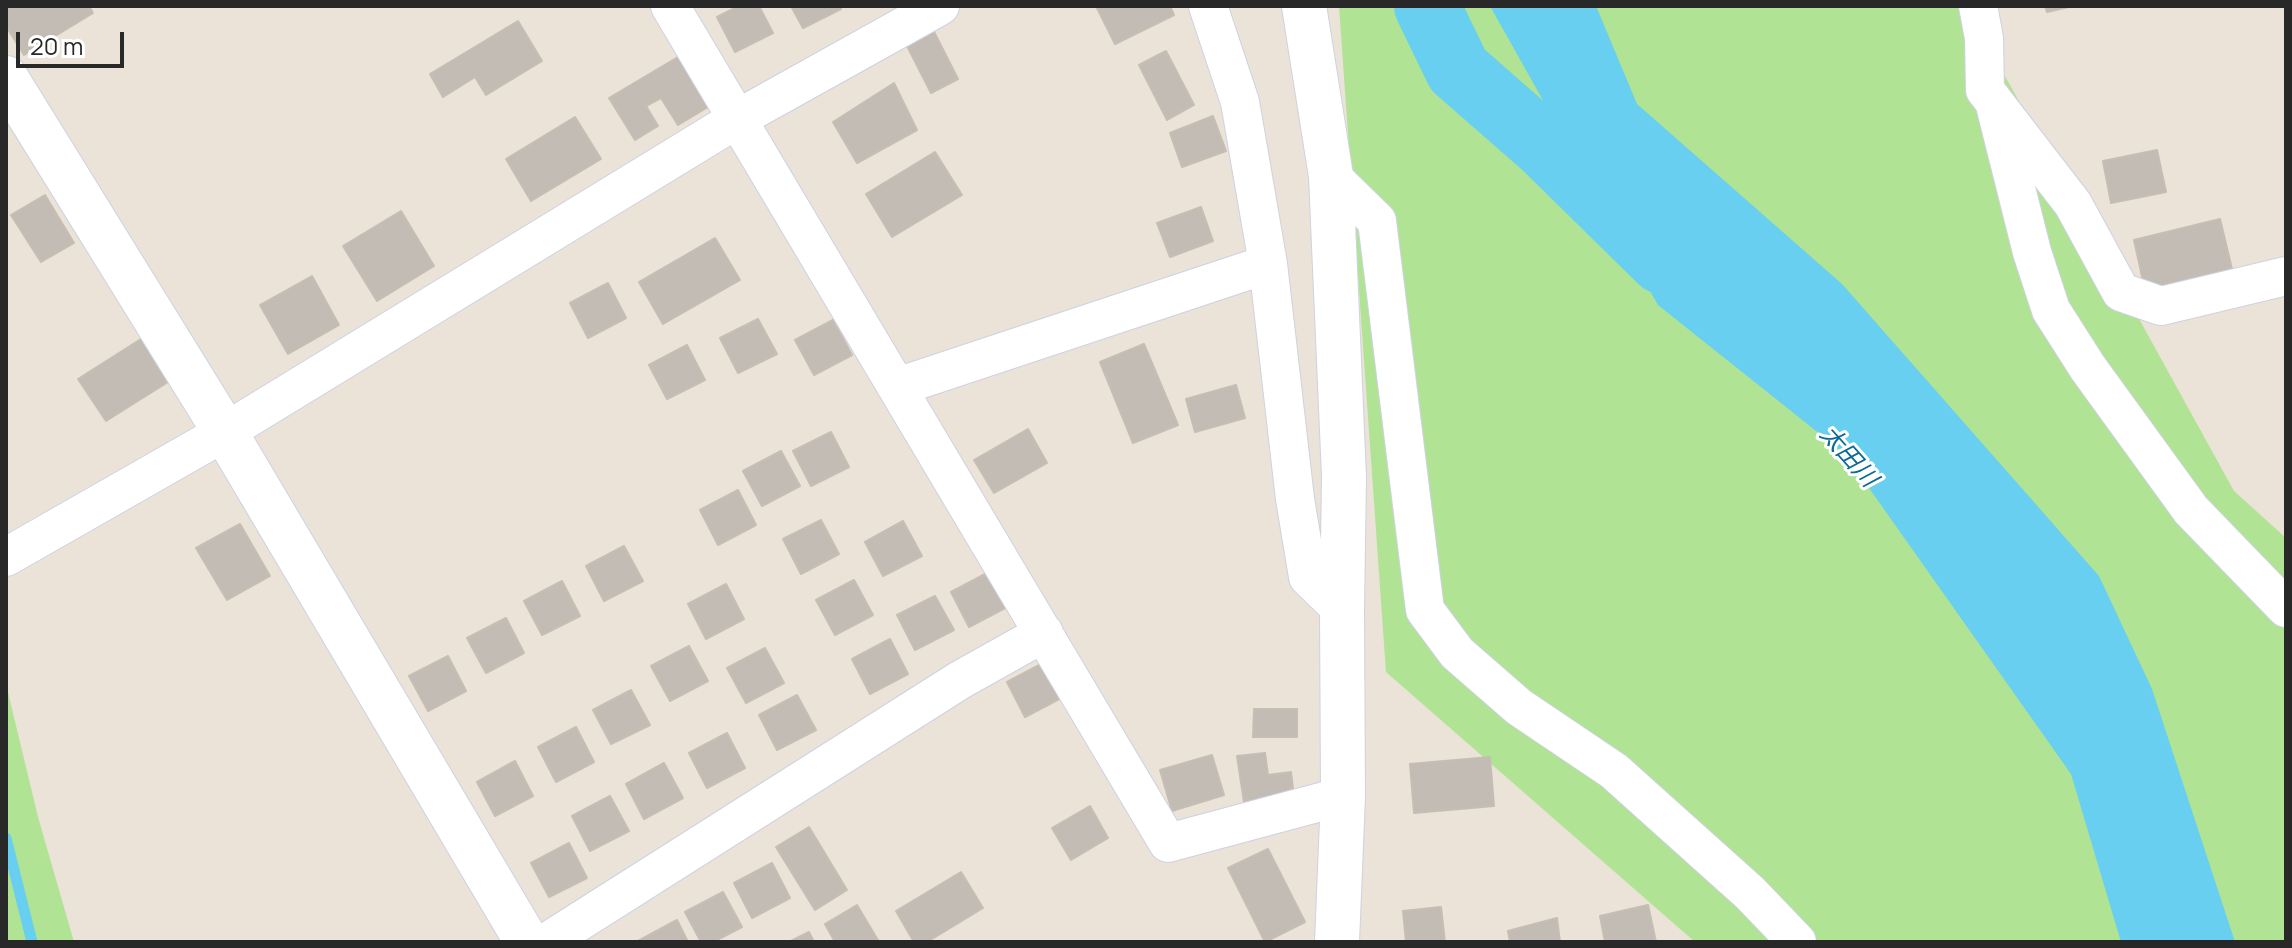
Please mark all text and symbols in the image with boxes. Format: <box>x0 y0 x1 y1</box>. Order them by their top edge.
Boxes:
scale bar <box>20 16 128 66</box>
text: 20 m <box>30 29 83 62</box>
water label: 太田川 <box>1813 421 1883 493</box>

